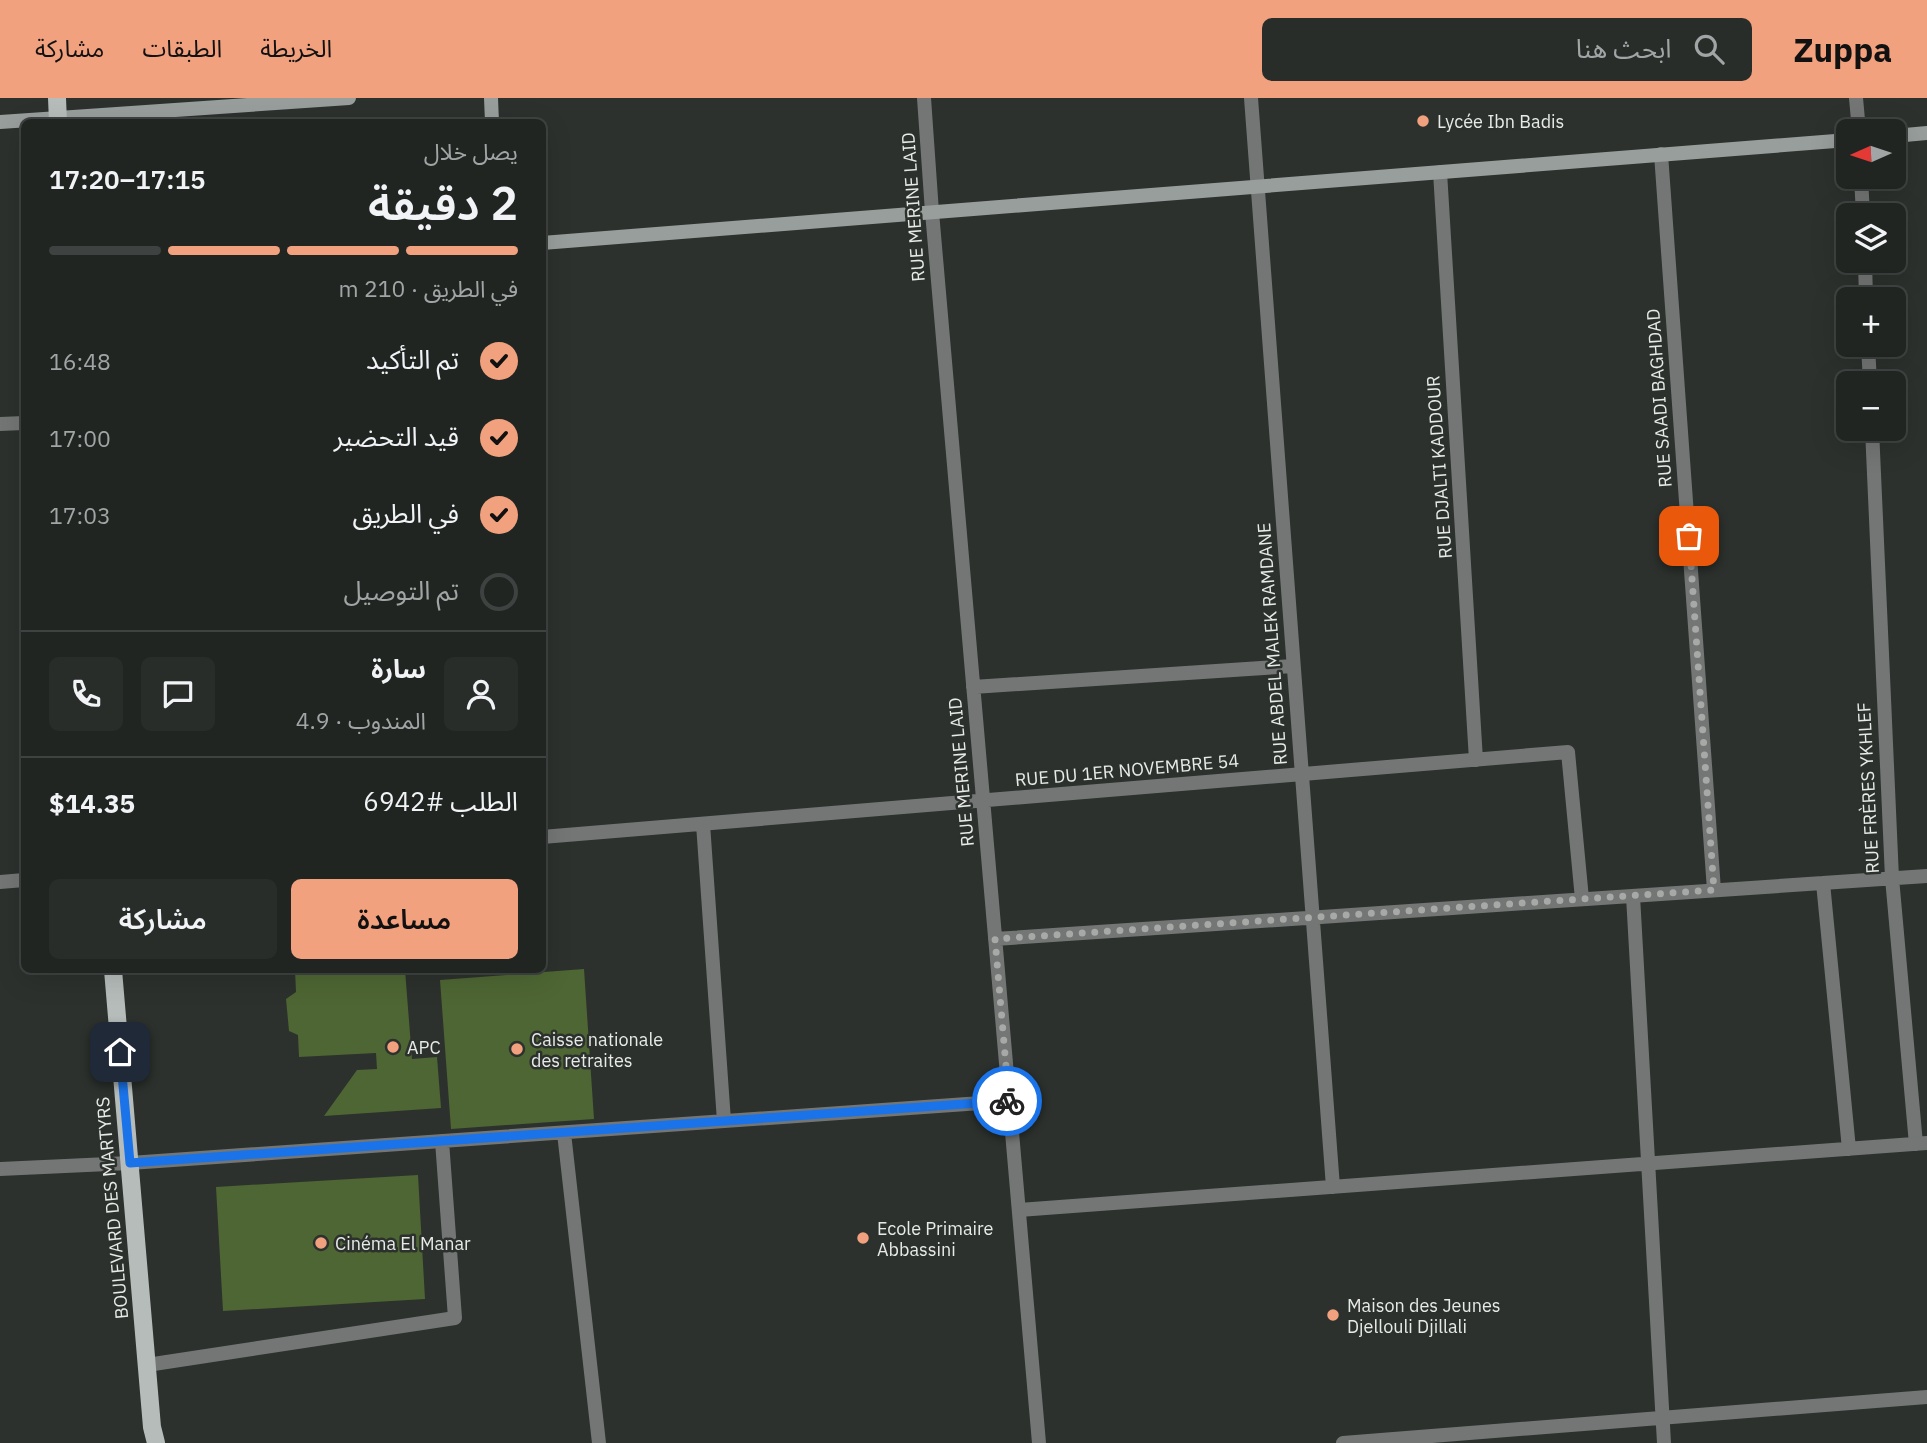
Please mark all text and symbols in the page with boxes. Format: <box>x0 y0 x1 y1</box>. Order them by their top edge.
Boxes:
search box <box>1262 18 1752 81</box>
text: Zuppa <box>1794 28 1892 71</box>
icon: search <box>1690 30 1728 68</box>
text: ابحث هنا <box>1576 31 1672 65</box>
text: مشاركة <box>35 32 104 64</box>
text: الطبقات <box>142 32 222 64</box>
text: الخريطة <box>260 32 332 64</box>
place label: Lycée Ibn Badis <box>1437 110 1564 133</box>
marker: Lycée Ibn Badis <box>1415 113 1431 129</box>
north arrow <box>1836 119 1906 189</box>
map controls <box>1836 119 1906 441</box>
street label: RUE MERINE LAID <box>896 132 930 282</box>
text: يصل خلال <box>424 136 518 166</box>
text: 17:15–17:20 <box>49 162 206 196</box>
text: 2 دقيقة <box>368 173 518 233</box>
button: layers <box>1836 203 1906 273</box>
text: في الطريق · 210 m <box>338 273 518 303</box>
button: + <box>1836 287 1906 357</box>
street label: RUE SAADI BAGHDAD <box>1641 308 1677 488</box>
text: تم التأكيد <box>366 342 459 376</box>
icon: check <box>480 342 518 380</box>
text: 16:48 <box>49 346 111 376</box>
button: − <box>1836 371 1906 441</box>
street label: RUE DJALTI KADDOUR <box>1421 375 1457 559</box>
text: قيد التحضير <box>334 419 459 453</box>
icon: check <box>480 419 518 457</box>
text: 17:00 <box>49 423 111 453</box>
text: في الطريق <box>352 496 459 530</box>
icon: check <box>480 496 518 534</box>
text: 17:03 <box>49 500 111 530</box>
pin <box>1659 506 1719 566</box>
icon: bag <box>1670 517 1708 555</box>
street label: RUE ABDEL MALEK RAMDANE <box>1252 522 1292 766</box>
text: تم التوصيل <box>343 573 459 607</box>
text: سارة <box>371 651 426 685</box>
button: phone <box>49 657 123 731</box>
button: chat <box>141 657 215 731</box>
button: person <box>444 657 518 731</box>
street label: RUE MERINE LAID <box>943 696 979 848</box>
street label: RUE FRÈRES YKHLEF <box>1852 702 1884 874</box>
text: المندوب · 4.9 <box>296 705 426 735</box>
street label: RUE DU 1ER NOVEMBRE 54 <box>1014 749 1240 791</box>
text: الطلب #6942 <box>363 784 518 818</box>
text: $14.35 <box>49 786 135 820</box>
button: مشاركة <box>49 879 277 959</box>
button: مساعدة <box>291 879 518 959</box>
pin <box>90 1022 150 1082</box>
place label: Caisse nationale des retraites <box>531 1028 663 1072</box>
icon: home <box>101 1033 139 1071</box>
place label: APC <box>407 1036 441 1059</box>
marker: APC <box>385 1039 401 1055</box>
marker: Caisse nationale des retraites <box>509 1041 525 1057</box>
courier <box>972 1066 1042 1136</box>
icon: bike <box>988 1082 1026 1120</box>
street label: BOULEVARD DES MARTYRS <box>91 1096 133 1320</box>
place label: Ecole Primaire Abbassini <box>877 1217 994 1261</box>
marker: Ecole Primaire Abbassini <box>855 1230 871 1246</box>
place label: Cinéma El Manar <box>335 1232 471 1255</box>
marker: Cinéma El Manar <box>313 1235 329 1251</box>
place label: Maison des Jeunes Djellouli Djillali <box>1347 1294 1501 1338</box>
marker: Maison des Jeunes Djellouli Djillali <box>1325 1307 1341 1323</box>

